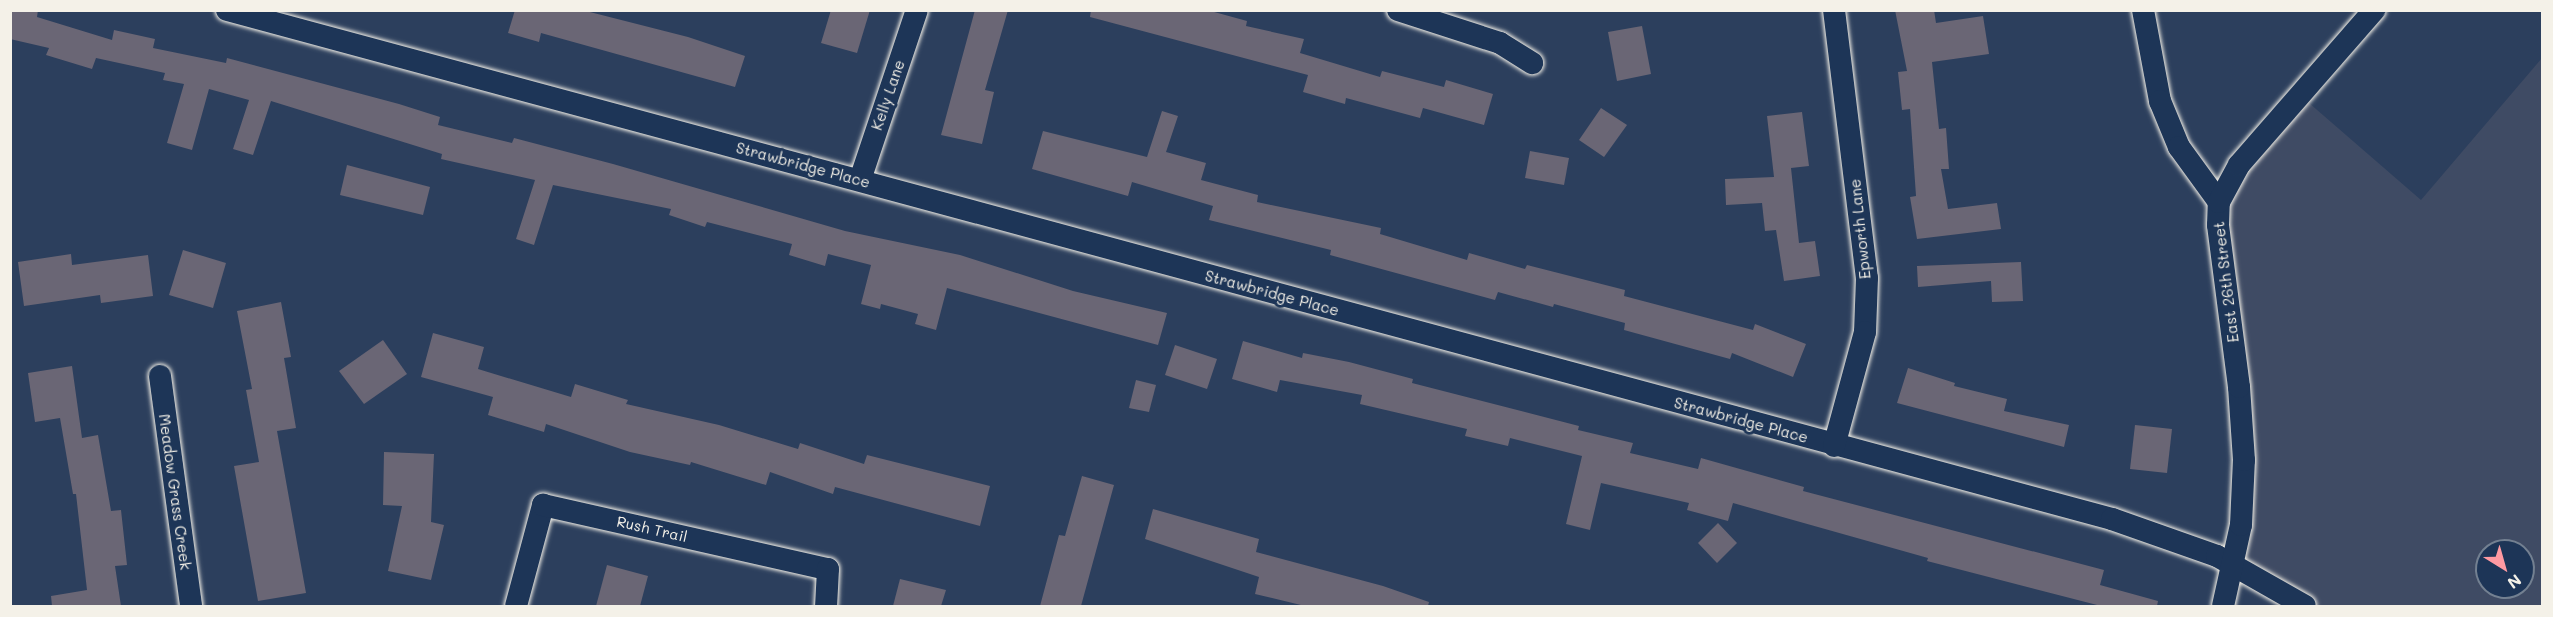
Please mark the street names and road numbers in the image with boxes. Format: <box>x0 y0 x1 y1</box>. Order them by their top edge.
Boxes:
street label: Kelly Lane <box>868 57 908 133</box>
street label: Strawbridge Place <box>734 138 872 192</box>
street label: Epworth Lane <box>1846 178 1874 280</box>
street label: East 26th Street <box>2210 221 2242 343</box>
street label: Strawbridge Place <box>1203 266 1341 320</box>
street label: Strawbridge Place <box>1672 393 1810 447</box>
street label: Meadow Grass Creek <box>155 413 195 571</box>
street label: Rush Trail <box>615 512 689 546</box>

